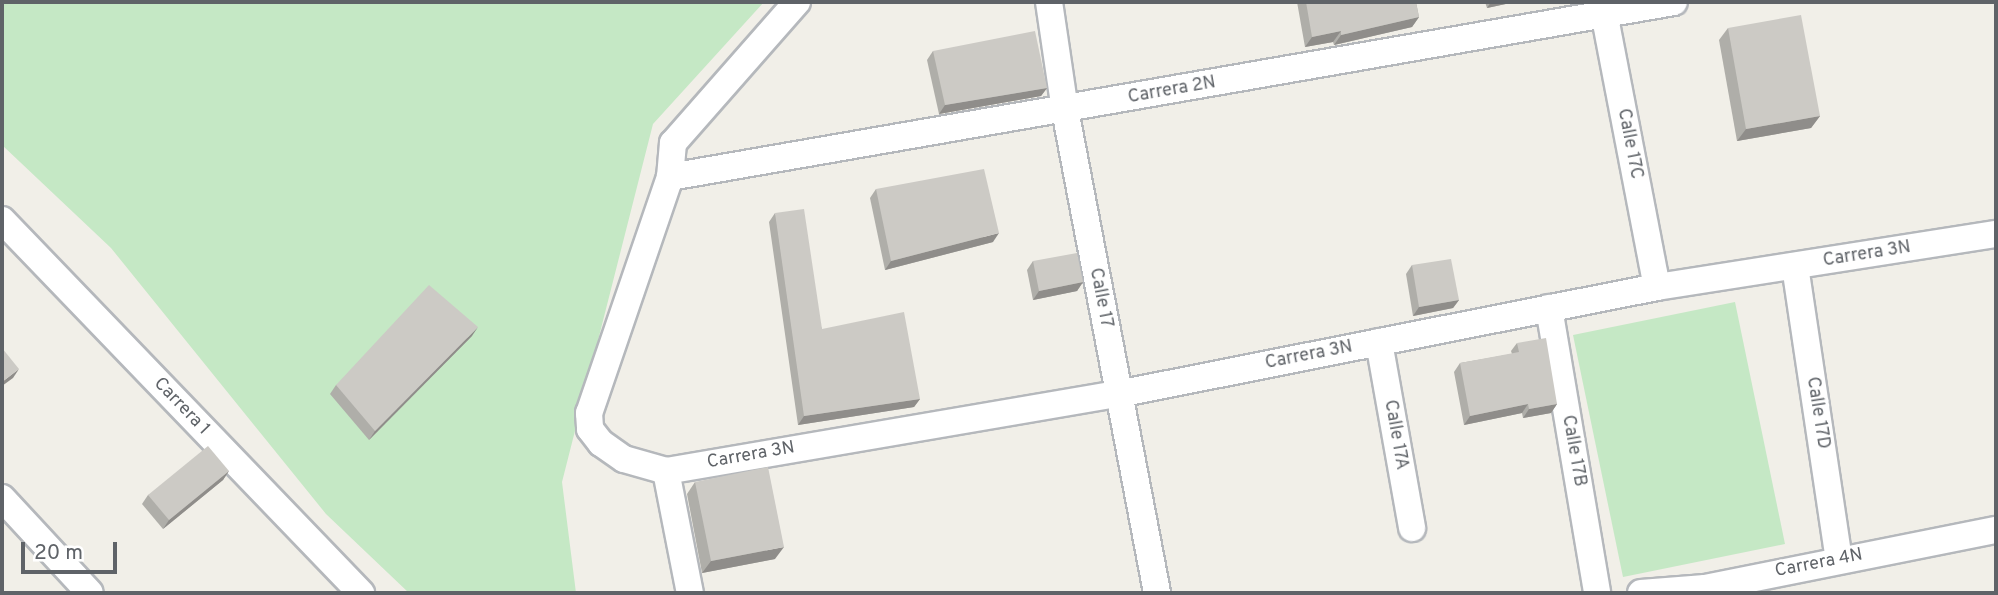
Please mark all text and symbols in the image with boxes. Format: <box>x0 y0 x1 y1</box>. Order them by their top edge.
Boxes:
street label: Carrera 2N <box>1126 73 1218 109</box>
street label: Calle 17C <box>1612 107 1646 181</box>
street label: Carrera 3N <box>1822 237 1912 273</box>
street label: Calle 17 <box>1084 266 1116 330</box>
street label: Carrera 3N <box>1263 337 1355 375</box>
street label: Carrera 1 <box>148 374 214 440</box>
street label: Calle 17D <box>1801 375 1833 451</box>
street label: Calle 17A <box>1378 398 1412 472</box>
street label: Calle 17B <box>1556 414 1590 488</box>
street label: Carrera 3N <box>706 438 796 474</box>
scale bar <box>24 528 121 572</box>
text: 20 m <box>34 540 83 567</box>
street label: Carrera 4N <box>1773 545 1865 583</box>

